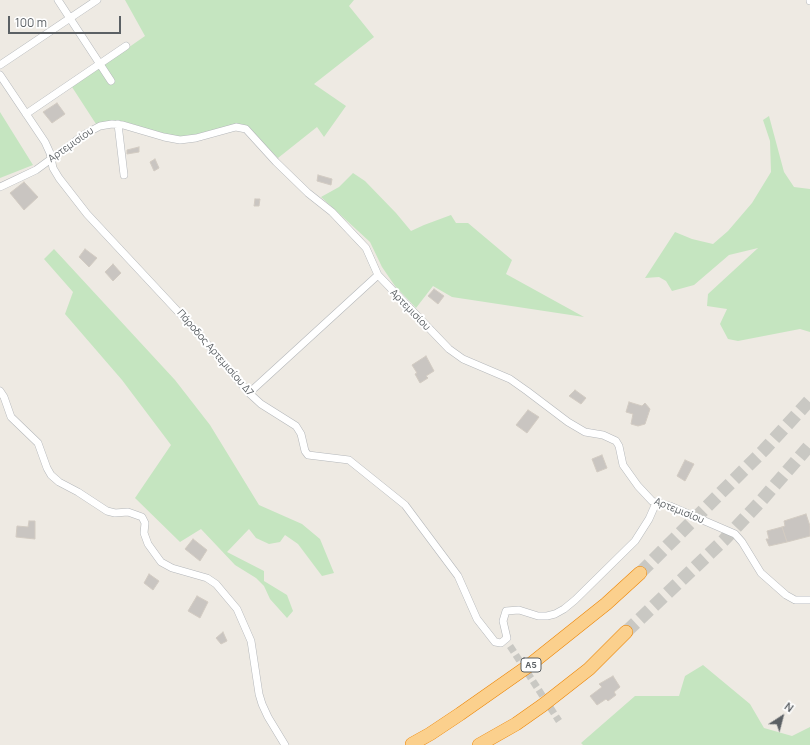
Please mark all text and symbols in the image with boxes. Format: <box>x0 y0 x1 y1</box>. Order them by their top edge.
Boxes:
scale bar <box>10 8 123 34</box>
text: 100 m <box>15 14 47 31</box>
street label: Αρτεμισίου <box>46 125 96 165</box>
street label: Αρτεμισίου <box>387 287 433 333</box>
street label: Πάροδος Αρτεμισίου Δ7 <box>174 307 256 399</box>
street label: Αρτεμισίου <box>652 496 706 526</box>
road number: Α5 <box>521 658 541 672</box>
north arrow <box>762 697 802 737</box>
text: N <box>782 698 797 715</box>

